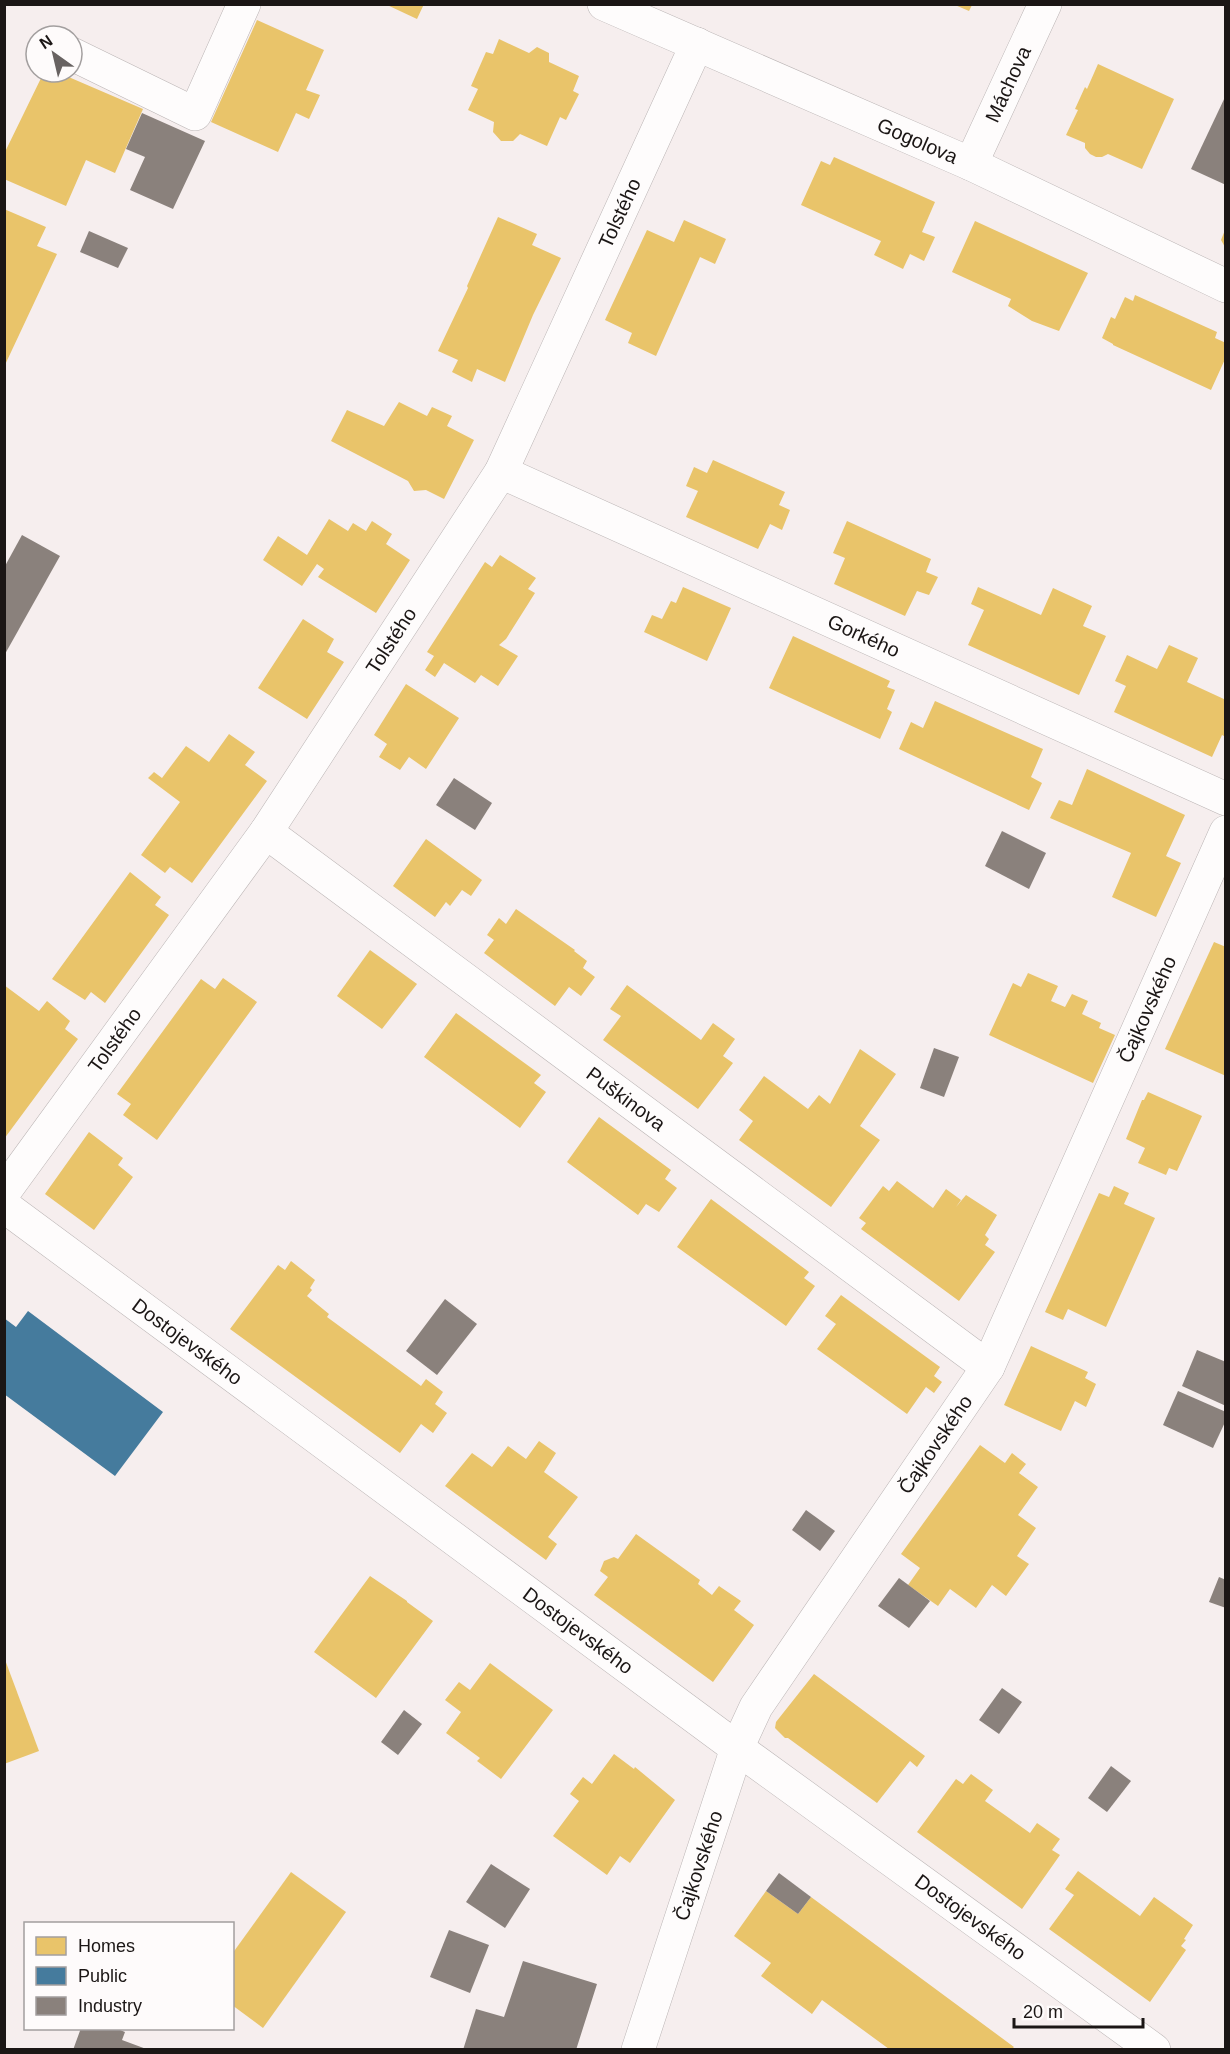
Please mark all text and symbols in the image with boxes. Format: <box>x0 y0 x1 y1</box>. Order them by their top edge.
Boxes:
north arrow <box>24 24 84 84</box>
text: N <box>36 32 55 52</box>
street label: Máchova <box>981 42 1035 126</box>
street label: Gogolova <box>874 113 962 168</box>
street label: Tolstého <box>594 175 645 251</box>
street label: Tolstého <box>361 603 421 678</box>
street label: Gorkého <box>824 610 903 661</box>
street label: Čajkovského <box>1114 953 1180 1066</box>
street label: Tolstého <box>84 1003 145 1077</box>
street label: Puškinova <box>582 1062 670 1136</box>
street label: Dostojevského <box>128 1294 247 1389</box>
street label: Čajkovského <box>894 1391 977 1498</box>
street label: Dostojevského <box>519 1583 637 1678</box>
street label: Čajkovského <box>670 1808 727 1923</box>
street label: Dostojevského <box>911 1870 1030 1965</box>
legend <box>24 1922 234 2030</box>
text: Homes <box>78 1936 135 1956</box>
text: Public <box>78 1966 127 1986</box>
scale bar <box>1014 1991 1143 2029</box>
text: Industry <box>78 1996 142 2016</box>
text: 20 m <box>1023 2002 1063 2022</box>

